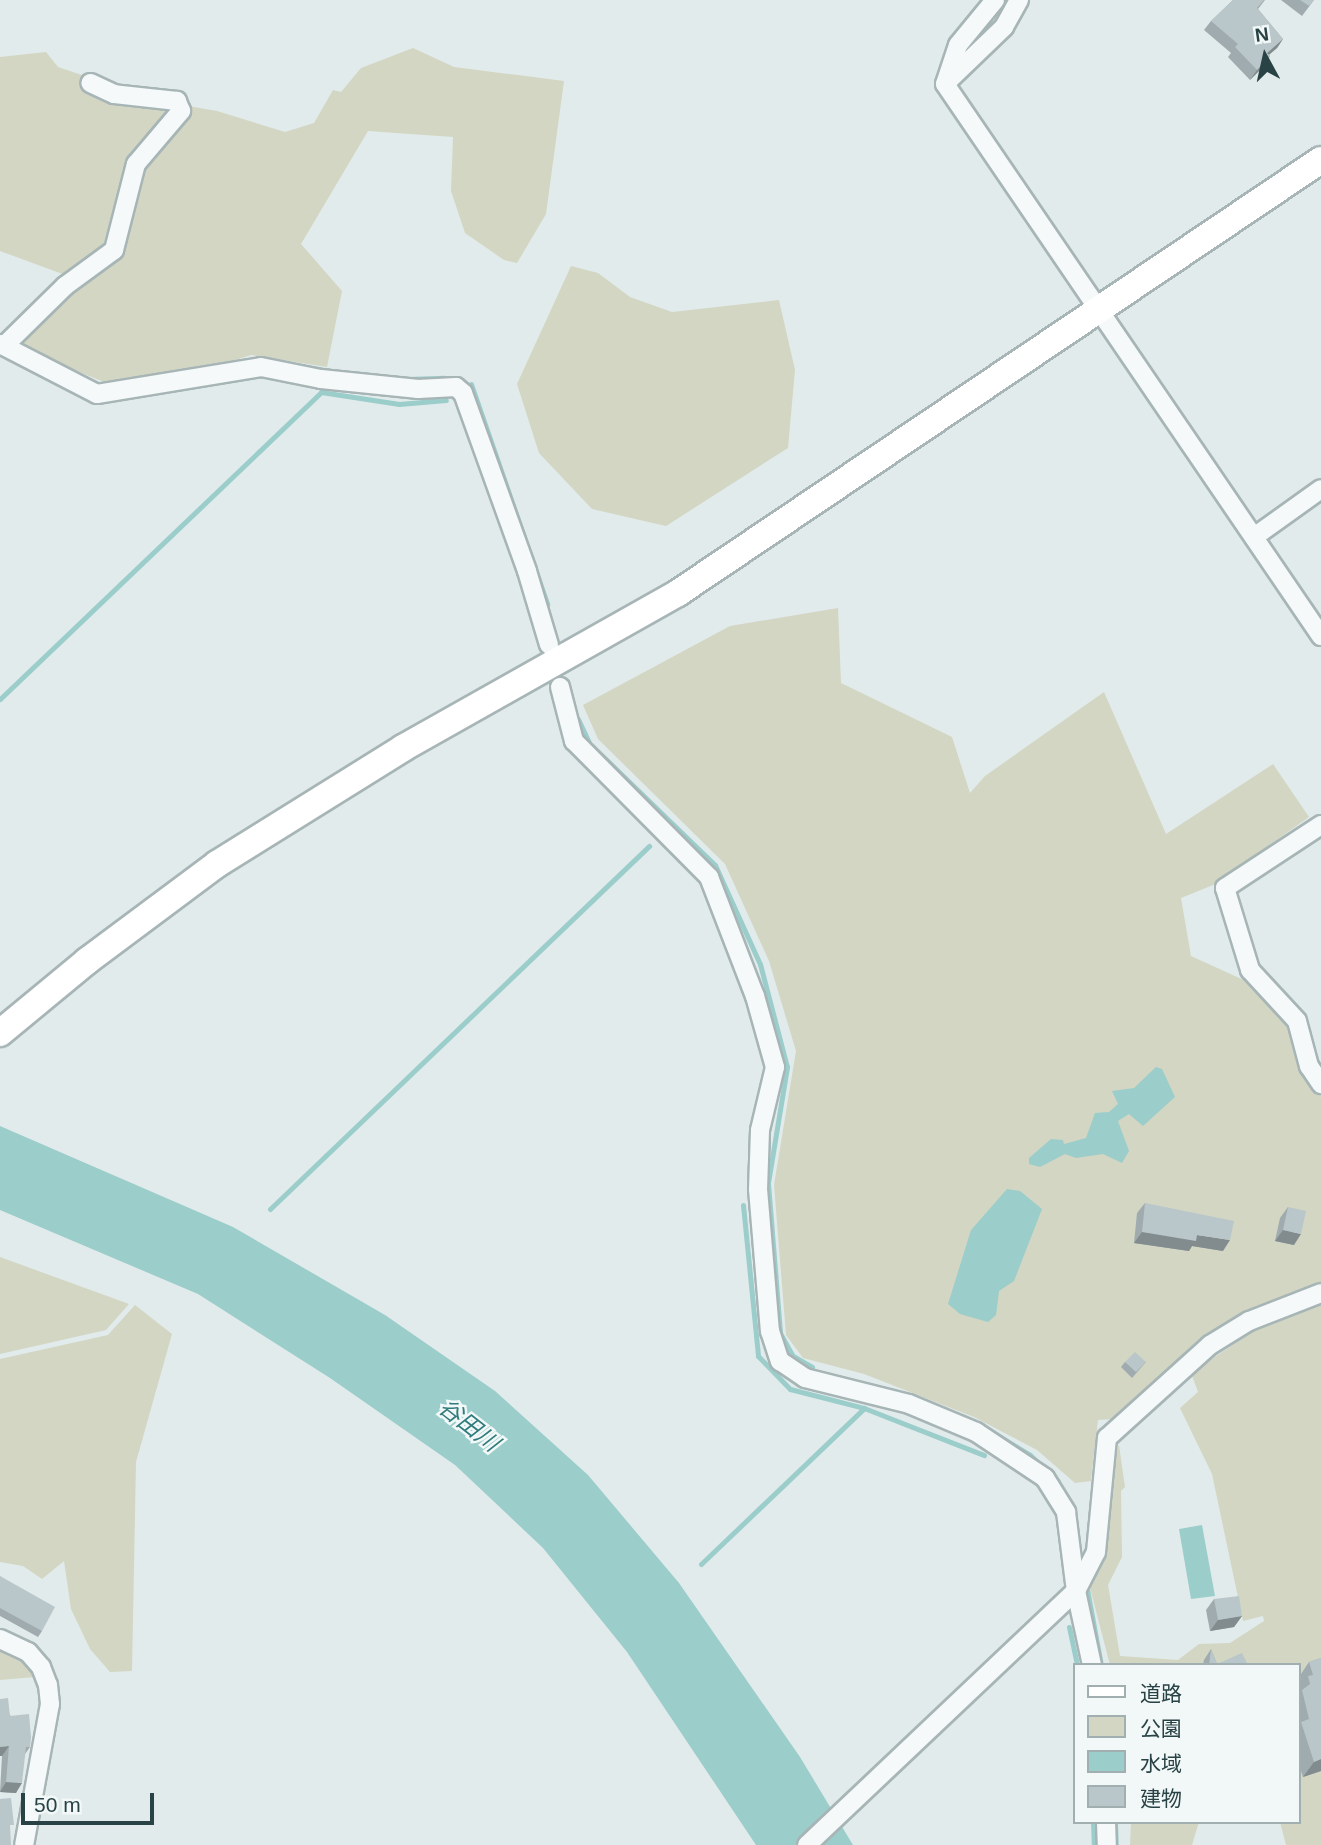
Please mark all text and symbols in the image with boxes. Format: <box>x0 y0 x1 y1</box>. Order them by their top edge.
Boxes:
north arrow <box>1230 21 1300 91</box>
text: N <box>1254 23 1270 46</box>
water label: 谷田川 <box>433 1393 505 1457</box>
legend <box>1072 1663 1300 1824</box>
text: 道路 <box>1140 1682 1182 1705</box>
text: 公園 <box>1140 1717 1182 1740</box>
text: 水域 <box>1140 1752 1182 1775</box>
scale bar <box>24 1778 158 1822</box>
text: 建物 <box>1140 1787 1182 1810</box>
text: 50 m <box>34 1793 81 1816</box>

